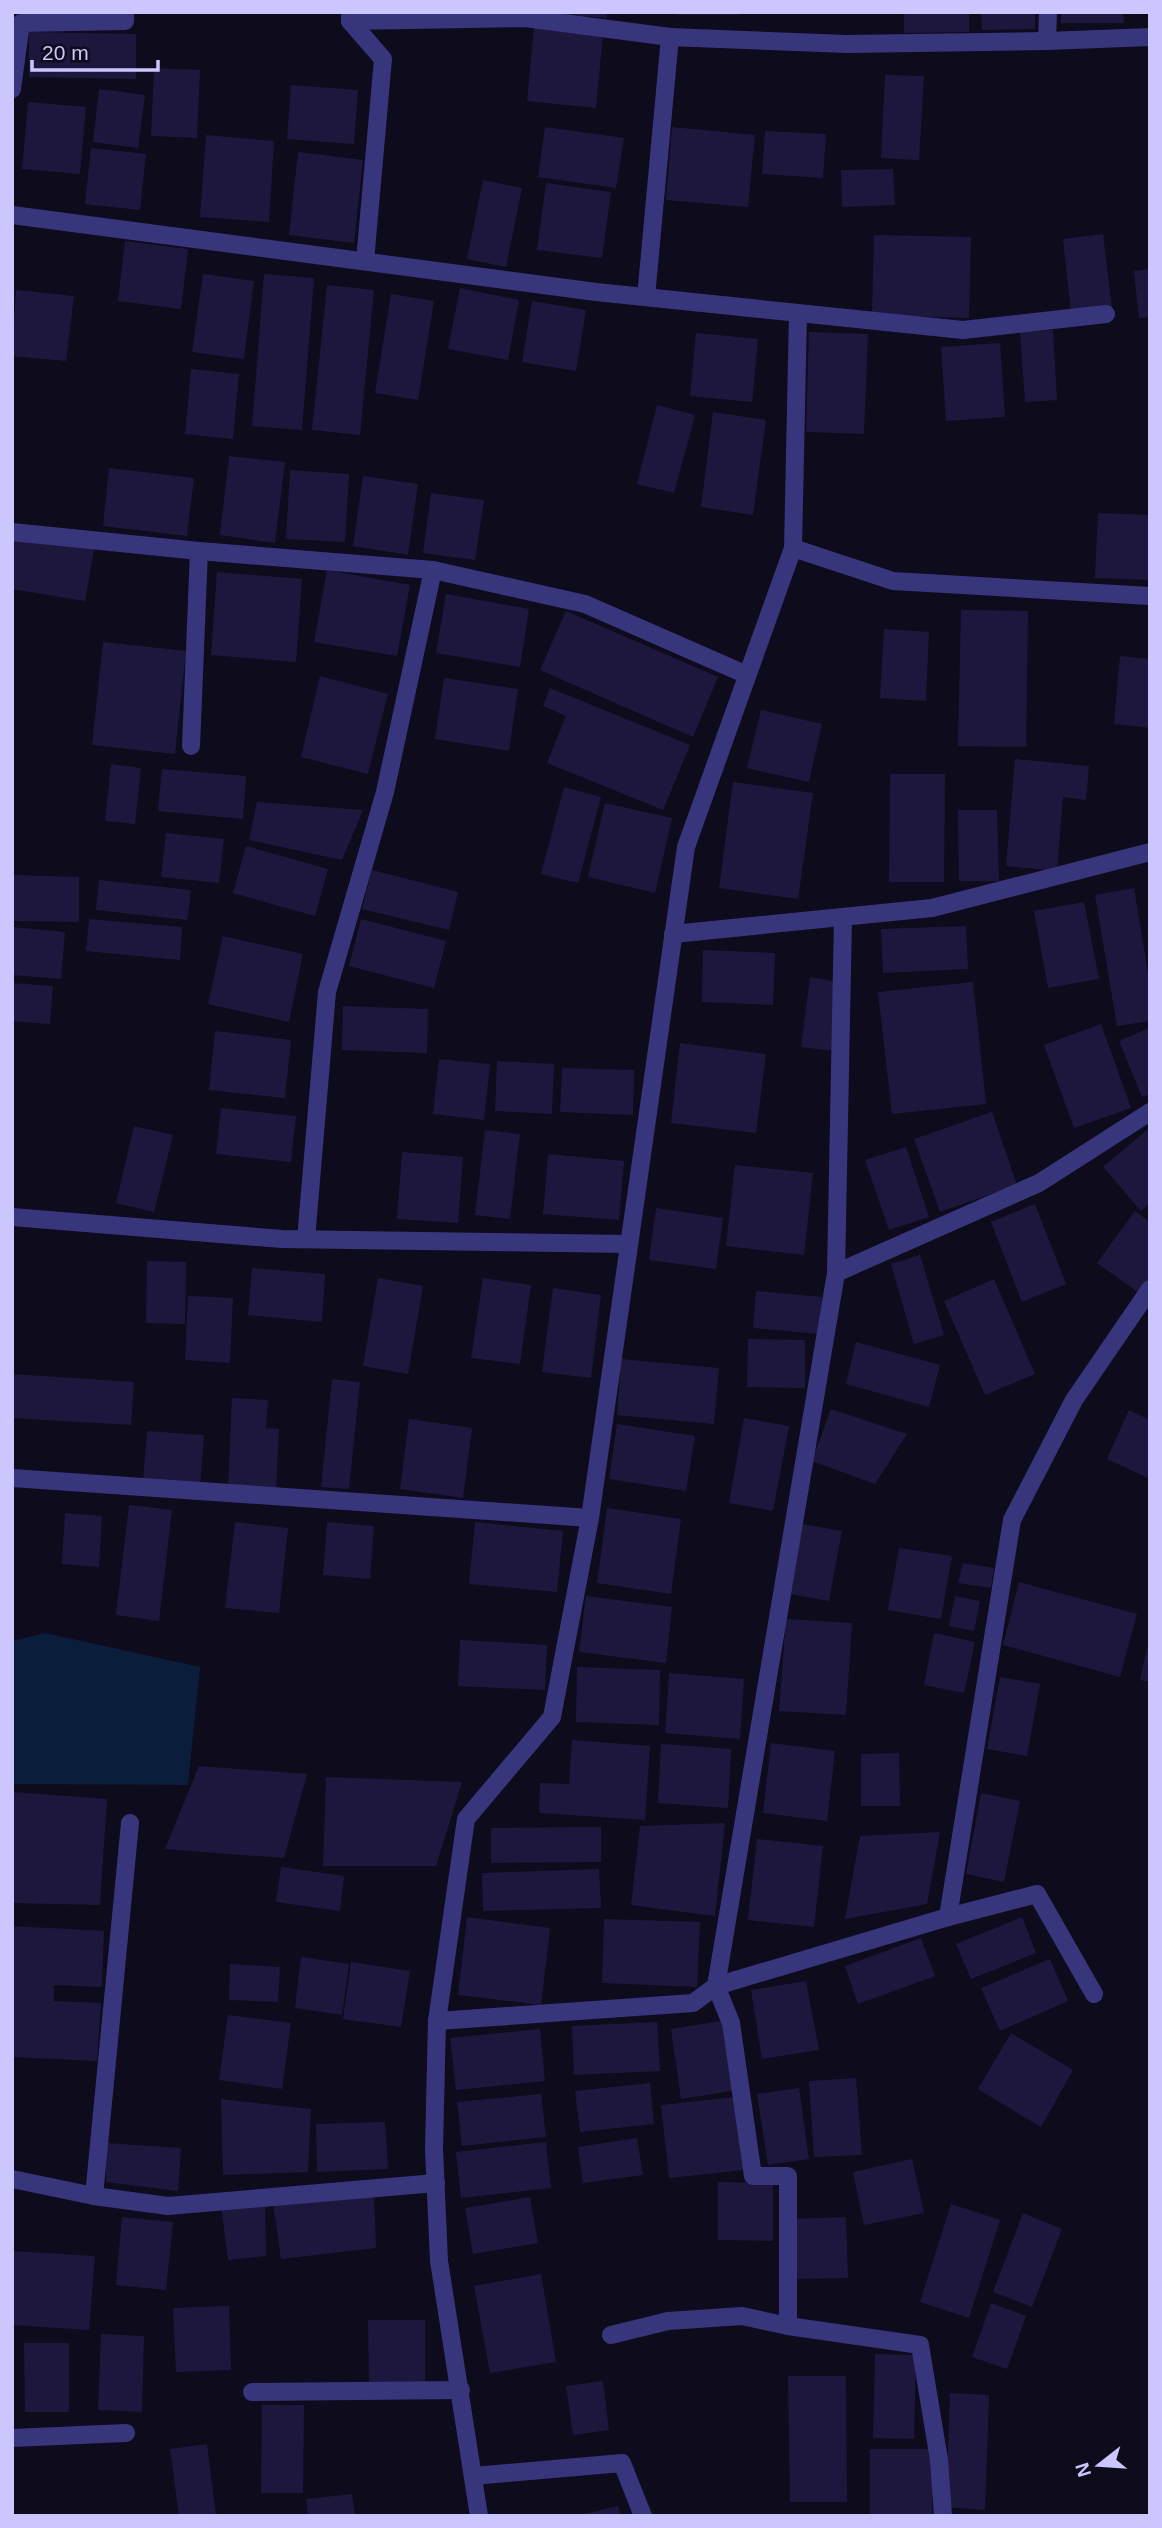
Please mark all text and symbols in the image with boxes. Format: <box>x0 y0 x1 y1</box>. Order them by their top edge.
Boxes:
scale bar <box>32 28 158 72</box>
text: 20 m <box>42 41 89 64</box>
north arrow <box>1064 2430 1134 2500</box>
text: N <box>1071 2460 1095 2479</box>

